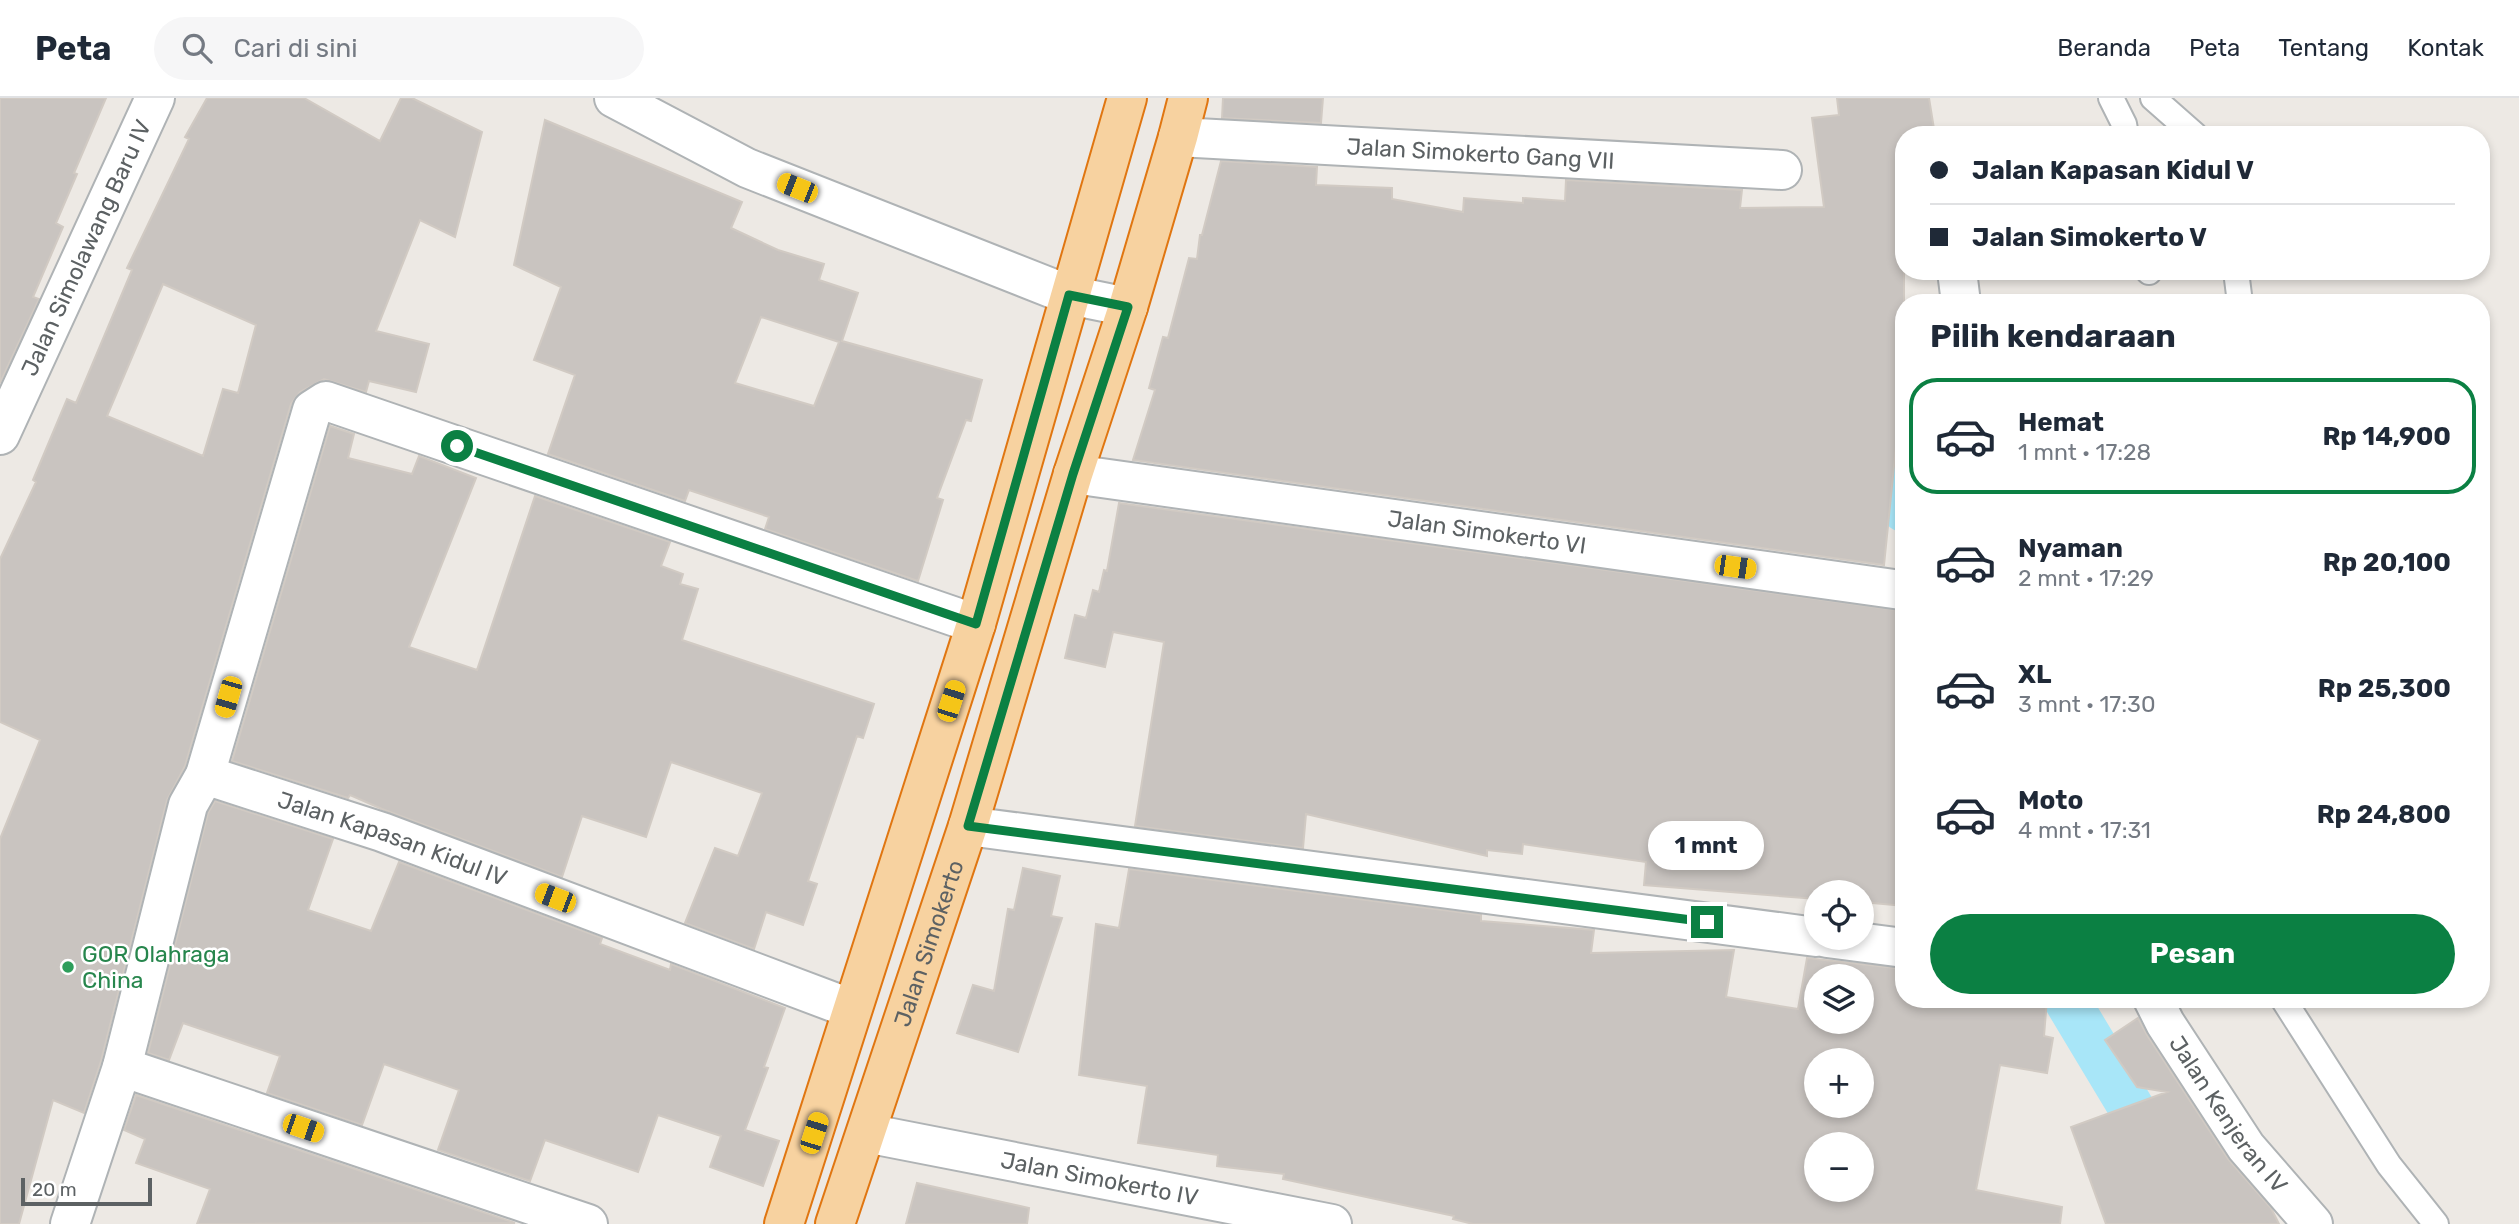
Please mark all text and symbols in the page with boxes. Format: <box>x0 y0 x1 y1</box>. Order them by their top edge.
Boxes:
search box <box>154 17 644 80</box>
text: Peta <box>35 29 112 68</box>
icon: search <box>178 29 216 67</box>
text: Cari di sini <box>234 33 357 64</box>
text: Beranda <box>2057 34 2151 62</box>
text: Peta <box>2189 34 2240 62</box>
text: Tentang <box>2278 34 2369 62</box>
text: Kontak <box>2407 34 2484 62</box>
street label: Jalan Simolawang Baru IV <box>15 115 157 380</box>
street label: Jalan Simokerto Gang VII <box>1346 132 1615 175</box>
text: Jalan Kapasan Kidul V <box>1972 155 2254 186</box>
car <box>774 170 821 206</box>
text: Jalan Simokerto V <box>1972 222 2207 253</box>
text: Pilih kendaraan <box>1930 317 2176 355</box>
icon: car <box>1934 405 1997 468</box>
text: Hemat <box>2018 407 2104 438</box>
text: Rp 14,900 <box>2322 421 2451 452</box>
route start <box>441 430 473 462</box>
text: 1 mnt · 17:28 <box>2018 438 2151 466</box>
street label: Jalan Simokerto VI <box>1386 504 1588 560</box>
icon: car <box>1934 531 1997 594</box>
text: Nyaman <box>2018 533 2123 564</box>
text: Rp 20,100 <box>2323 547 2451 578</box>
car <box>1713 554 1758 580</box>
text: 2 mnt · 17:29 <box>2018 564 2154 592</box>
icon: car <box>1934 657 1997 720</box>
text: XL <box>2018 659 2051 690</box>
text: Rp 25,300 <box>2318 673 2451 704</box>
car <box>213 674 244 720</box>
car <box>935 678 968 724</box>
text: 3 mnt · 17:30 <box>2018 690 2156 718</box>
icon: car <box>1934 783 1997 846</box>
street label: Jalan Kapasan Kidul IV <box>274 785 511 892</box>
text: Moto <box>2018 785 2083 816</box>
text: Rp 24,800 <box>2317 799 2451 830</box>
text: 4 mnt · 17:31 <box>2018 816 2151 844</box>
callout: 1 mnt <box>1649 820 1765 870</box>
text: 1 mnt <box>1675 831 1737 859</box>
street label: Jalan Simokerto <box>888 856 970 1030</box>
map controls <box>1804 880 1874 1202</box>
button: locate <box>1804 880 1874 950</box>
car <box>532 881 579 915</box>
route end <box>1691 906 1723 938</box>
button: Pesan <box>1930 914 2455 994</box>
place label: GOR Olahraga China <box>82 940 229 994</box>
marker: GOR Olahraga China <box>60 959 76 975</box>
button: layers <box>1804 964 1874 1034</box>
street label: Jalan Kenjeran IV <box>2163 1031 2293 1198</box>
button: + <box>1804 1048 1874 1118</box>
car <box>798 1110 831 1156</box>
car <box>280 1111 327 1145</box>
button: − <box>1804 1132 1874 1202</box>
street label: Jalan Simokerto IV <box>998 1146 1201 1212</box>
scale bar <box>21 1175 152 1207</box>
text: 20 m <box>32 1178 77 1201</box>

